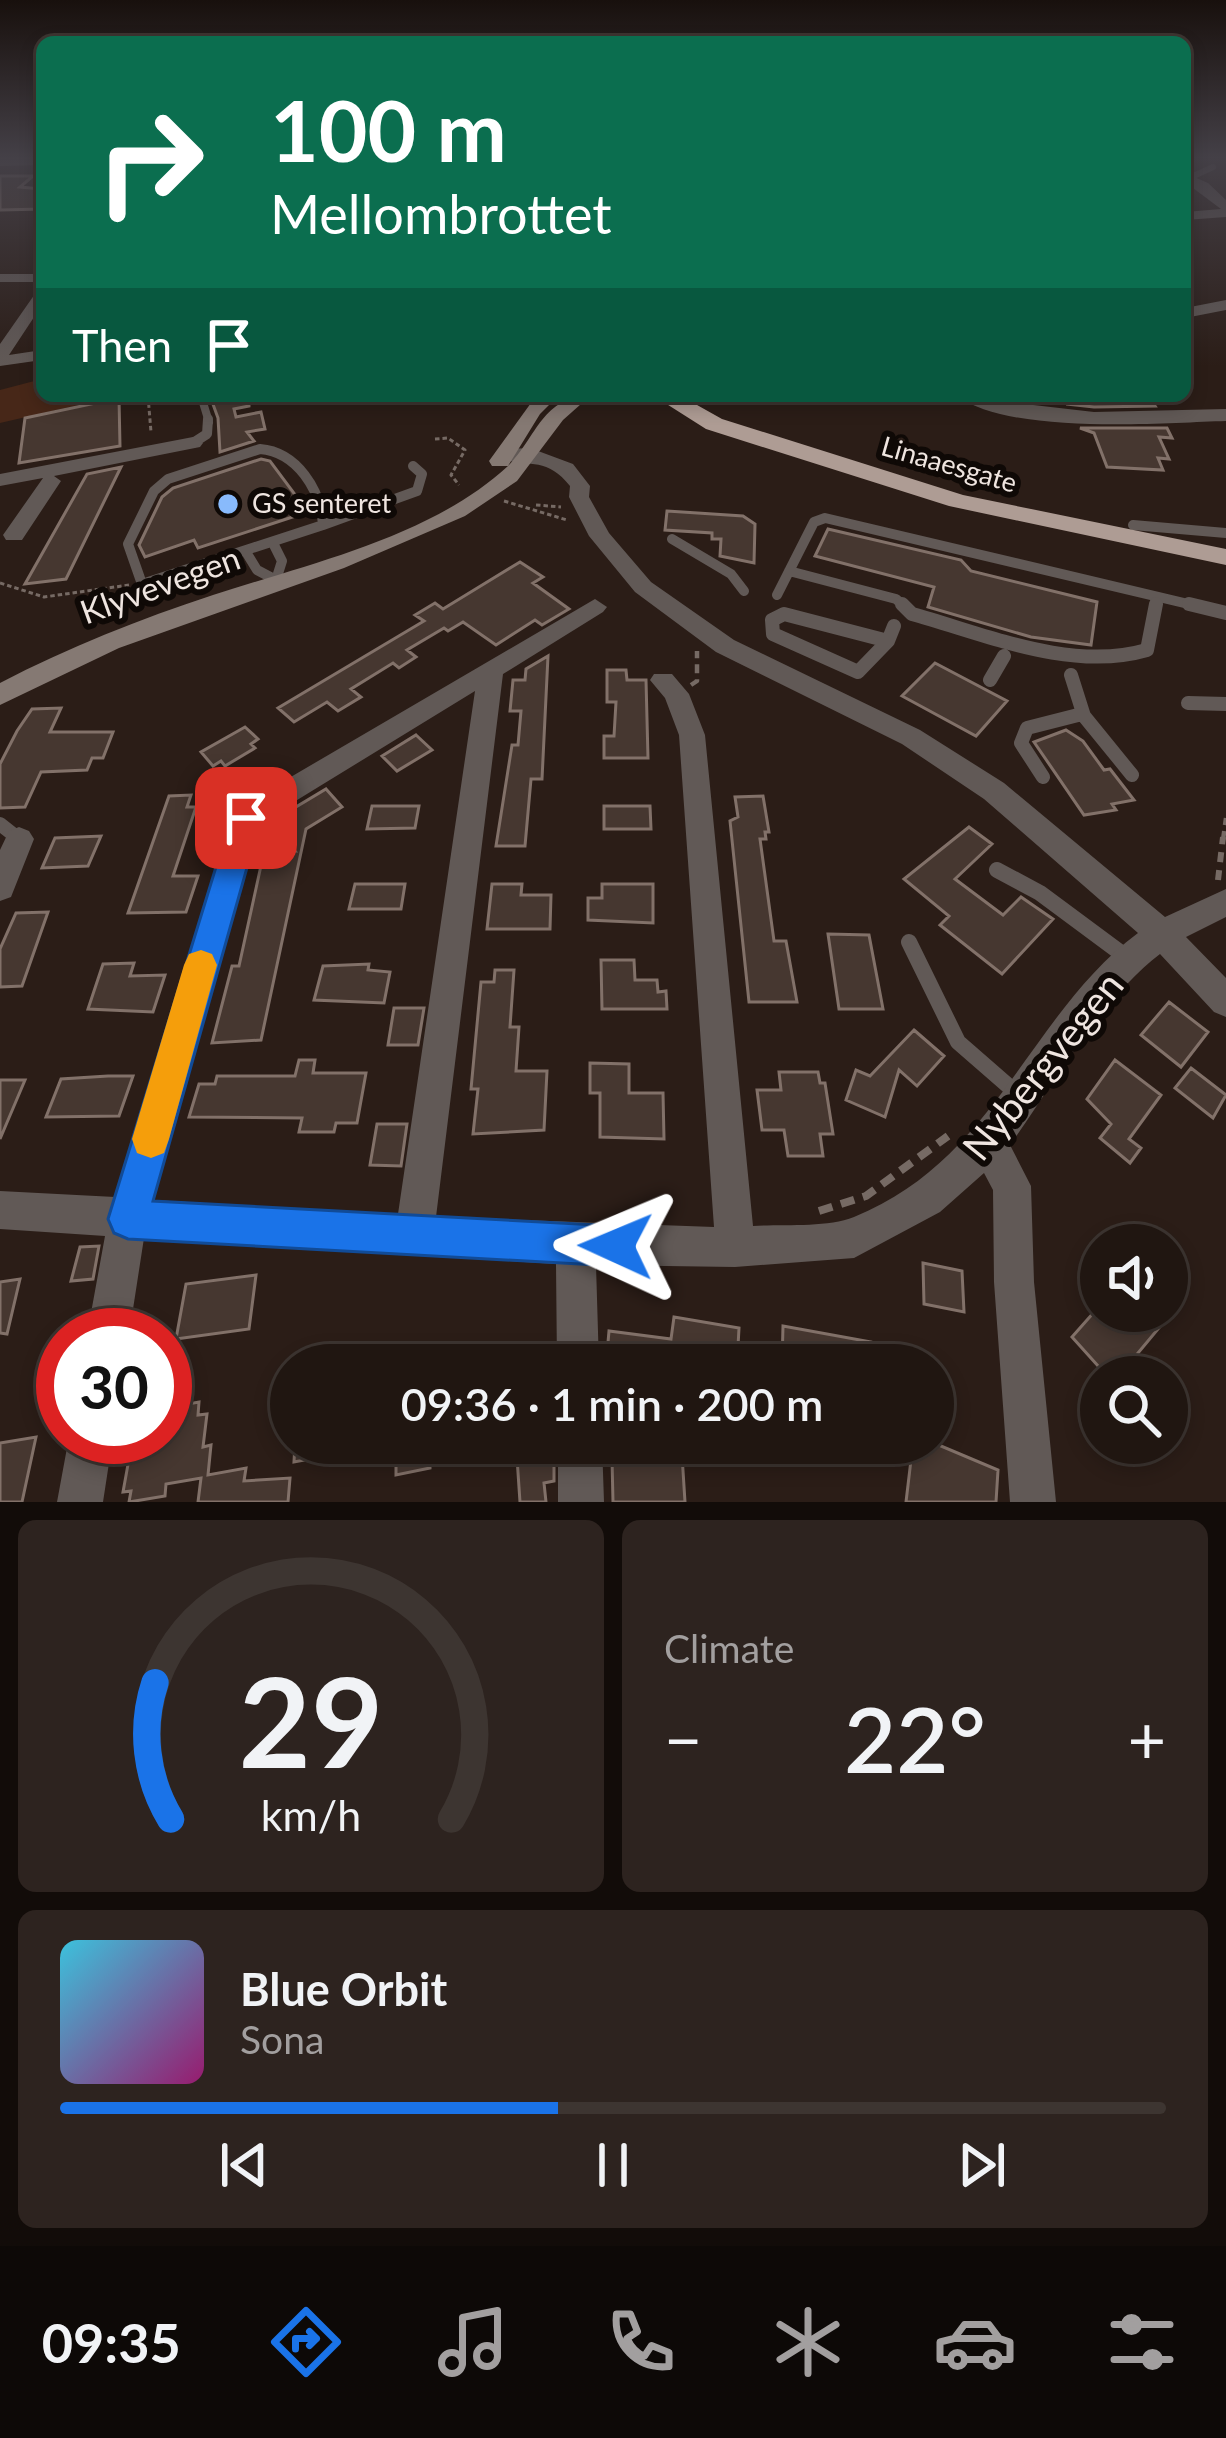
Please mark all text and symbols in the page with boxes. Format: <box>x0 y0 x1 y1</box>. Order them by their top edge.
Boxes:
text: 100 m <box>270 79 507 180</box>
icon: right <box>72 84 228 240</box>
text: Mellombrottet <box>270 181 612 246</box>
icon: arrive <box>196 312 262 378</box>
text: Then <box>72 318 172 372</box>
street label: Linaaesgate <box>878 429 1021 499</box>
place label: GS senteret <box>252 486 391 519</box>
marker: GS senteret <box>215 491 241 517</box>
street label: Klyvevegen <box>74 537 245 631</box>
pin <box>195 767 297 869</box>
icon: arrive <box>213 785 279 851</box>
street label: Nybergvegen <box>952 962 1132 1169</box>
position arrow <box>553 1183 679 1309</box>
map controls <box>1080 1224 1188 1464</box>
button: sound <box>1080 1224 1188 1332</box>
speed limit sign: 30 <box>36 1308 192 1464</box>
button: search <box>1080 1356 1188 1464</box>
text: 09:36 · 1 min · 200 m <box>401 1377 823 1431</box>
text: Climate <box>664 1625 794 1671</box>
text: 29 <box>239 1645 383 1795</box>
text: 22° <box>844 1684 986 1792</box>
text: − <box>664 1699 702 1778</box>
text: + <box>1128 1699 1166 1778</box>
text: km/h <box>261 1789 361 1840</box>
text: Blue Orbit <box>240 1962 447 2016</box>
text: Sona <box>240 2016 324 2062</box>
icon: previous <box>211 2132 277 2198</box>
icon: pause <box>580 2132 646 2198</box>
icon: next <box>949 2132 1015 2198</box>
icon: directions <box>264 2300 348 2384</box>
icon: music <box>431 2300 515 2384</box>
icon: phone <box>599 2300 683 2384</box>
icon: climate <box>766 2300 850 2384</box>
icon: car <box>933 2300 1017 2384</box>
icon: filters <box>1100 2300 1184 2384</box>
text: 09:35 <box>42 2310 181 2375</box>

